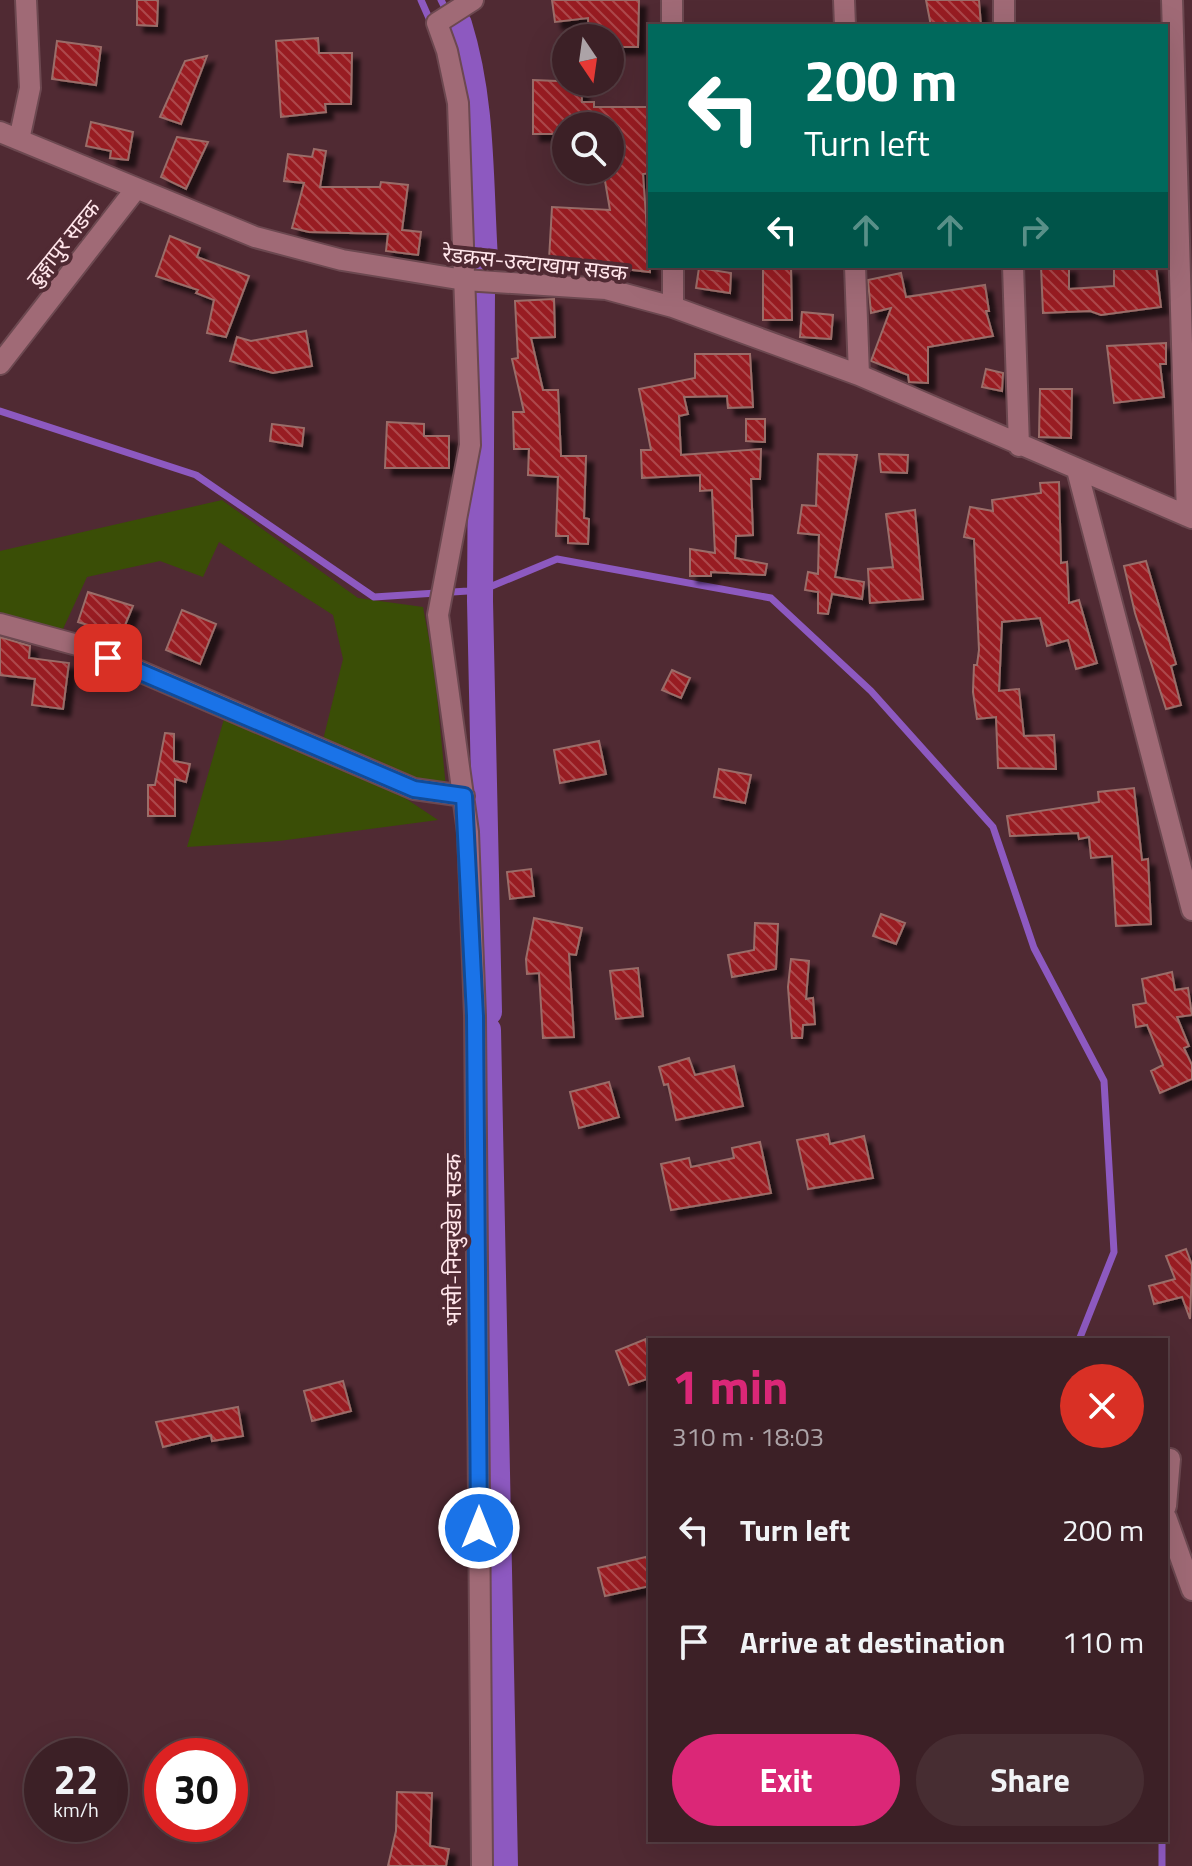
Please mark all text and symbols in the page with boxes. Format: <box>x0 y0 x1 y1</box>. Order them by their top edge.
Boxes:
north arrow <box>552 24 624 96</box>
map controls <box>552 24 624 184</box>
text: 200 m <box>804 38 957 123</box>
icon: left <box>672 56 776 160</box>
button: search <box>552 112 624 184</box>
text: Turn left <box>804 115 930 170</box>
street label: ढुङ्गापुर सडक <box>17 192 109 294</box>
icon: left <box>760 208 804 252</box>
icon: ahead <box>844 208 888 252</box>
icon: ahead <box>928 208 972 252</box>
icon: right <box>1012 208 1056 252</box>
street label: रेडक्रस-उल्टाखाम सडक <box>440 236 630 290</box>
pin <box>74 624 142 692</box>
icon: arrive <box>86 636 130 680</box>
street label: भांसी-निम्बुखेडा सडक <box>436 1152 470 1326</box>
text: 1 min <box>672 1350 789 1423</box>
button: close <box>1060 1364 1144 1448</box>
text: 310 m · 18:03 <box>672 1417 824 1456</box>
position arrow <box>437 1486 521 1570</box>
text: Turn left <box>740 1507 850 1553</box>
text: 200 m <box>1062 1507 1144 1553</box>
icon: left <box>672 1508 716 1552</box>
text: Arrive at destination <box>740 1619 1005 1665</box>
text: 110 m <box>1062 1619 1144 1665</box>
icon: arrive <box>672 1620 716 1664</box>
button: Exit <box>672 1734 900 1826</box>
button: Share <box>916 1734 1144 1826</box>
speed limit sign: 30 <box>144 1738 248 1842</box>
text: 22 <box>54 1749 98 1810</box>
text: km/h <box>53 1794 99 1825</box>

